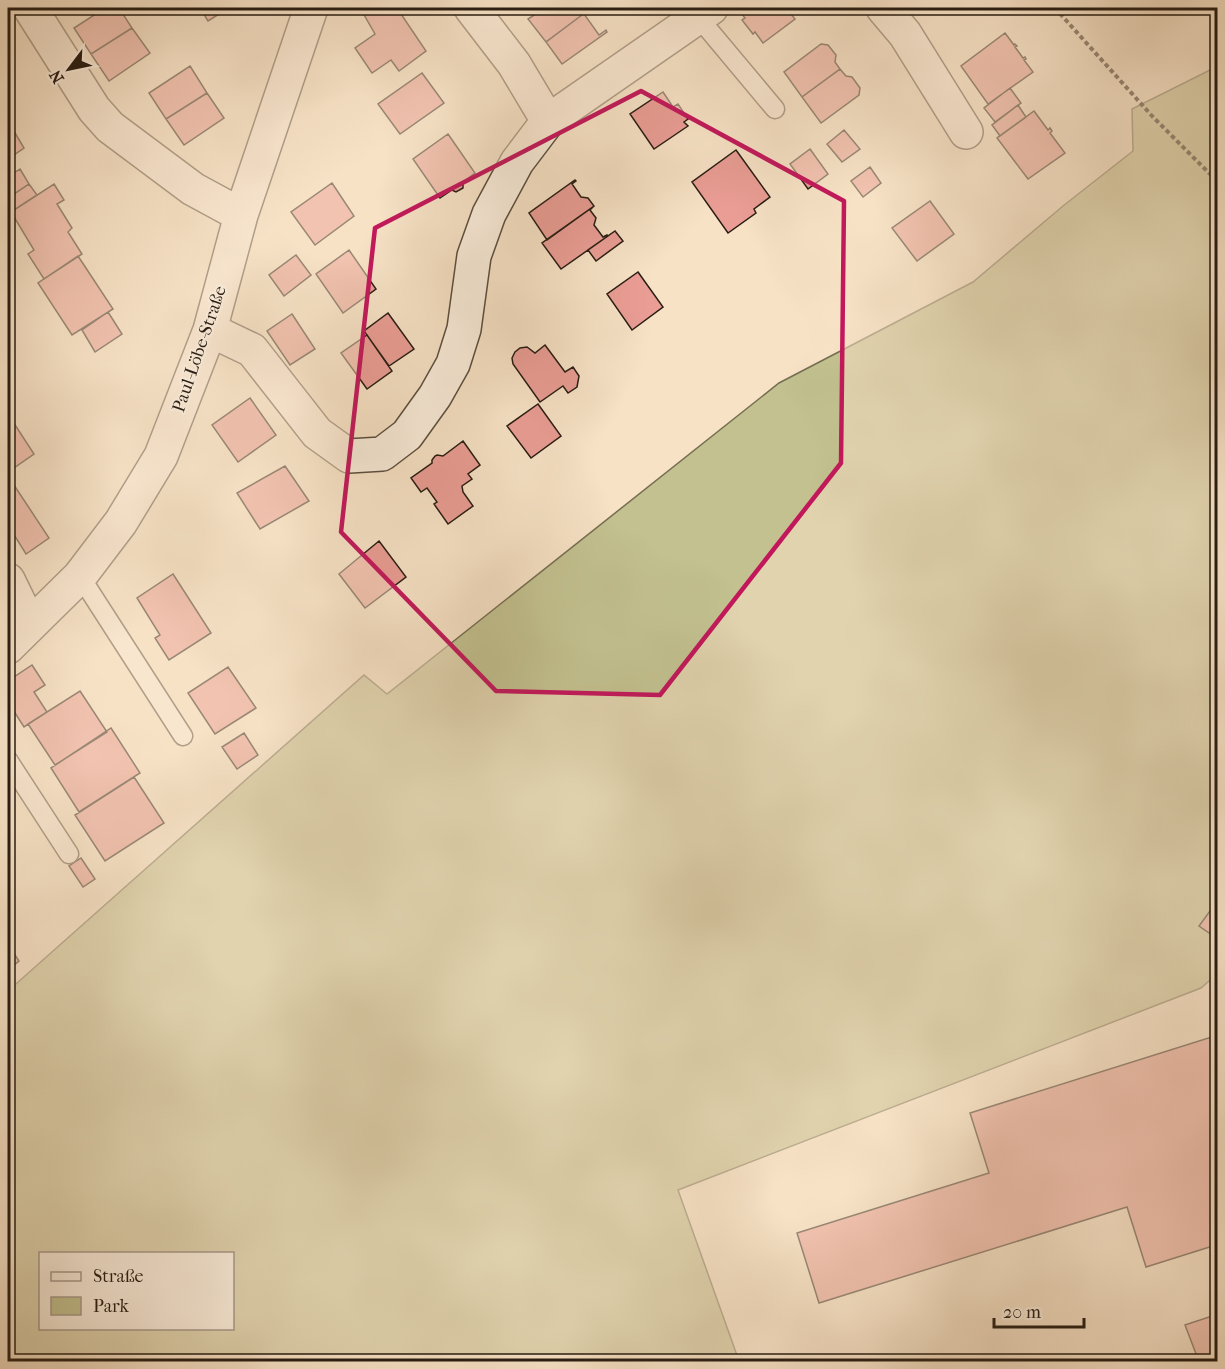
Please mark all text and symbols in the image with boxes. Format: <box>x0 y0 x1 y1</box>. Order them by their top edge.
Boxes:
north arrow <box>39 39 99 99</box>
text: N <box>45 66 68 87</box>
street label: Paul-Löbe-Straße <box>168 283 231 415</box>
legend <box>39 1252 234 1330</box>
text: Straße <box>93 1266 144 1287</box>
scale bar <box>994 1291 1084 1329</box>
text: Park <box>93 1296 130 1317</box>
text: 20 m <box>1003 1302 1041 1323</box>

